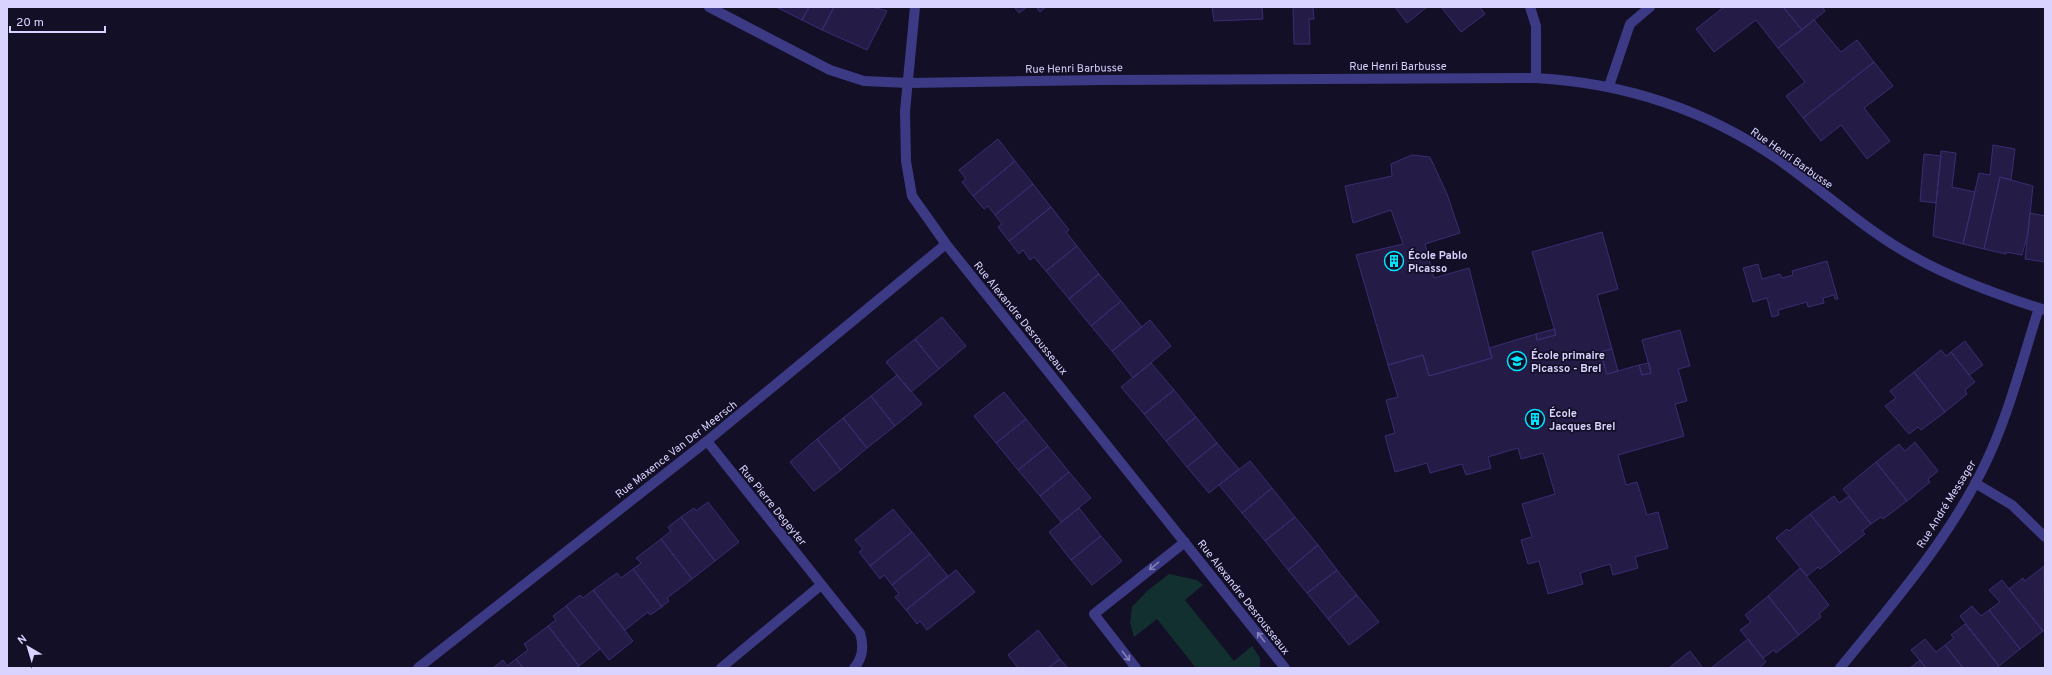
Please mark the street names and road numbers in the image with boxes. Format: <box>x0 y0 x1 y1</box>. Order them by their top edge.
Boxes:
street label: Rue Henri Barbusse <box>1349 60 1447 74</box>
street label: Rue Henri Barbusse <box>1025 61 1123 77</box>
street label: Rue Henri Barbusse <box>1747 125 1835 193</box>
street label: Rue Alexandre Desrousseaux <box>970 259 1071 379</box>
street label: Rue Maxence Van Der Meersch <box>613 398 740 502</box>
street label: Rue André Messager <box>1914 457 1980 551</box>
street label: Rue Pierre Degeyter <box>735 462 810 549</box>
street label: Rue Alexandre Desrousseaux <box>1194 537 1293 658</box>

